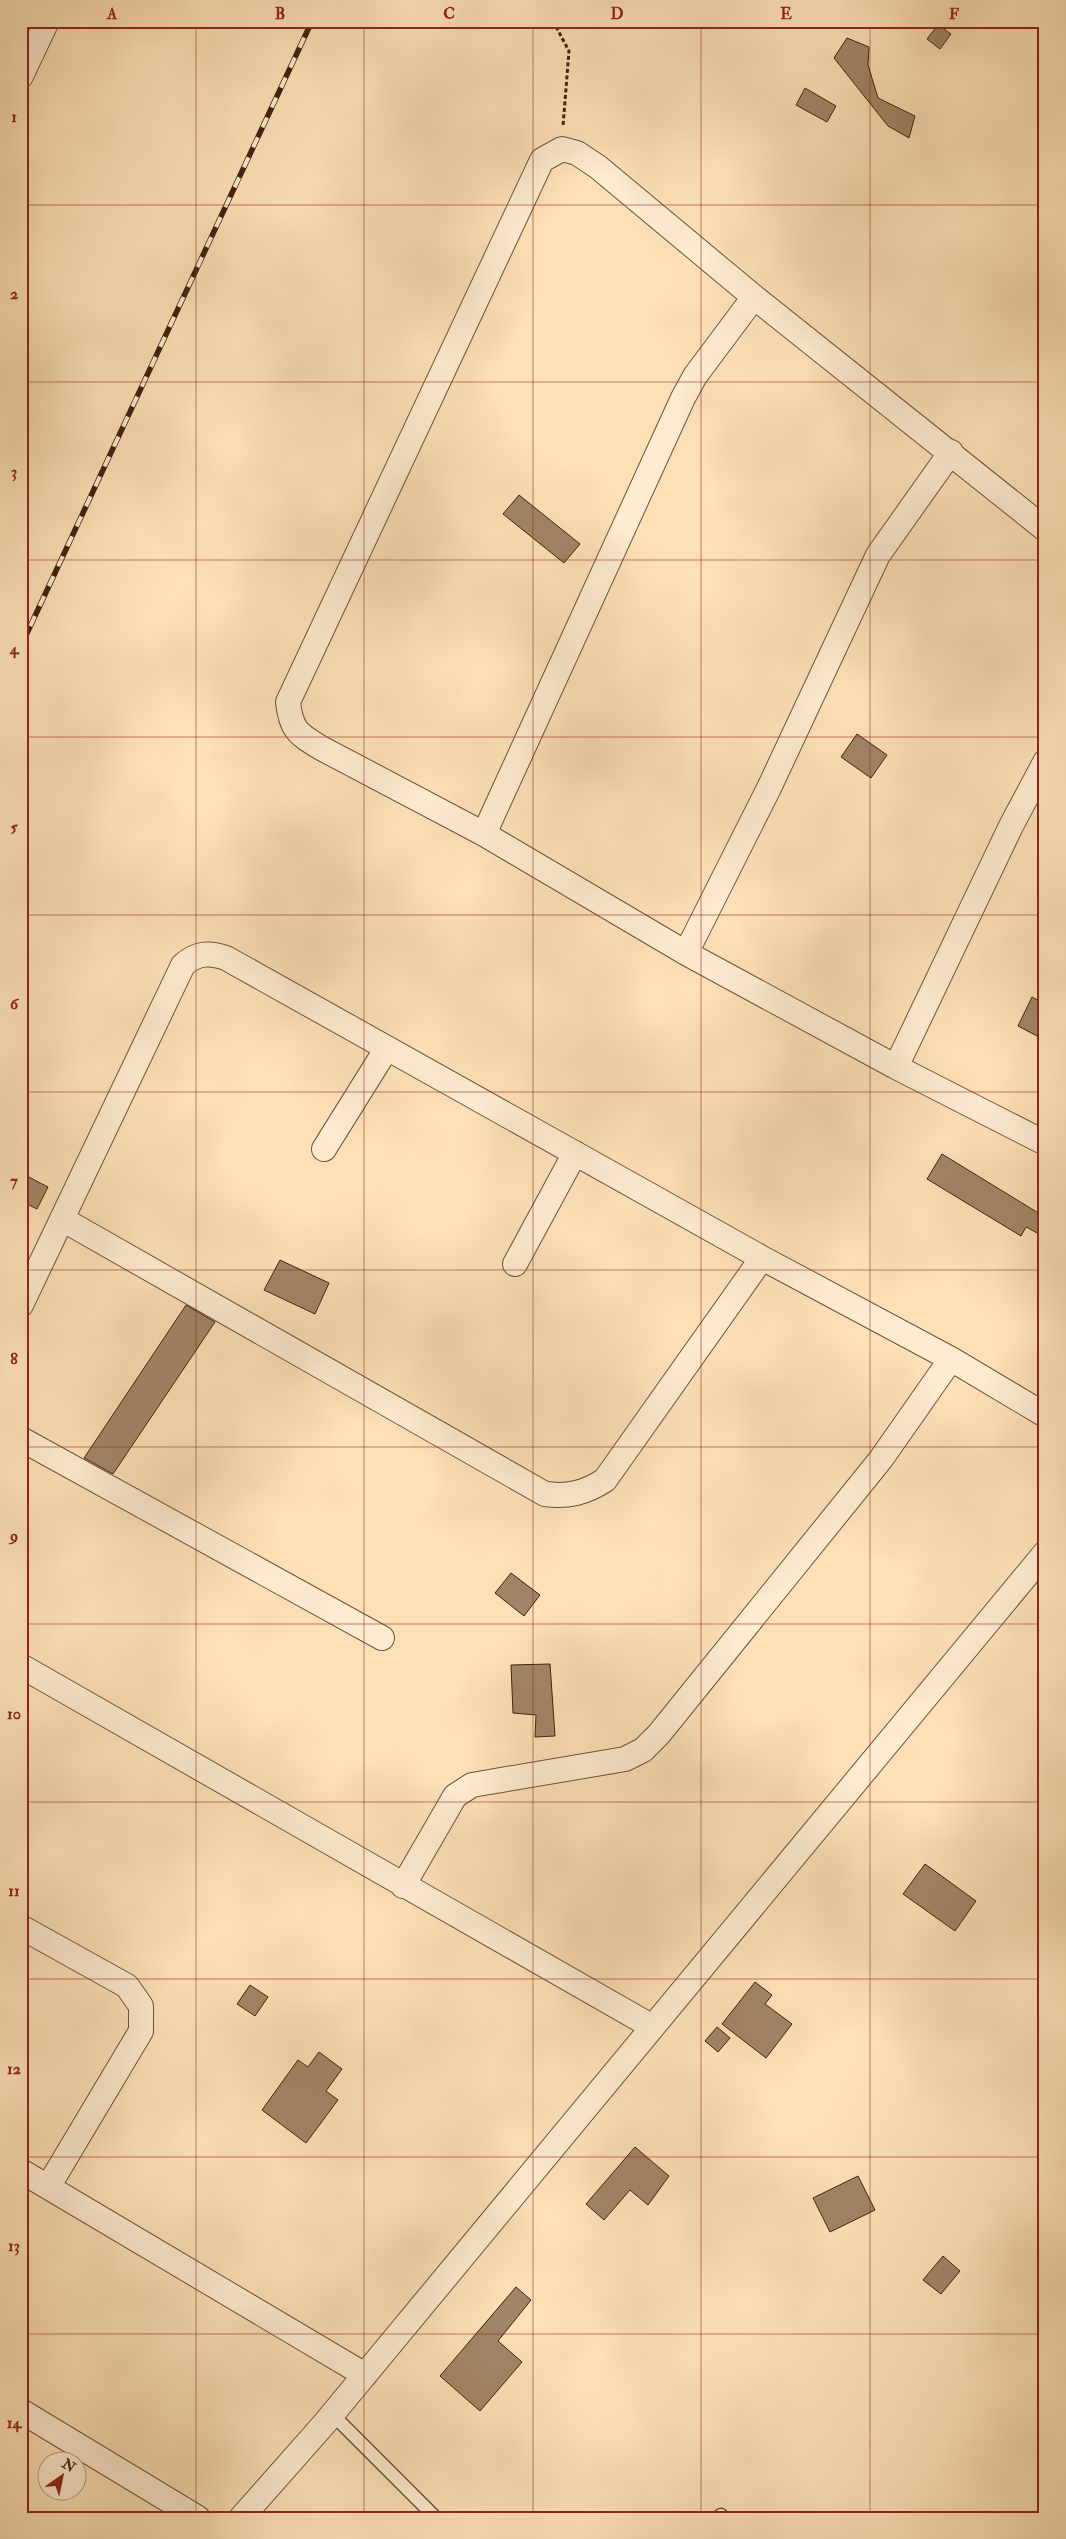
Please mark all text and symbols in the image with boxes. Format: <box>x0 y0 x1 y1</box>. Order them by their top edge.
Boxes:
text: A <box>106 4 118 24</box>
text: B <box>275 4 285 24</box>
text: C <box>443 4 455 24</box>
text: D <box>610 4 624 24</box>
text: E <box>780 4 792 24</box>
text: F <box>949 4 959 24</box>
text: 1 <box>11 107 17 127</box>
text: 2 <box>10 284 18 304</box>
text: 3 <box>11 462 17 482</box>
text: 4 <box>9 639 20 659</box>
text: 5 <box>10 817 18 837</box>
text: 6 <box>10 994 20 1014</box>
text: 7 <box>10 1171 18 1191</box>
text: 8 <box>10 1349 18 1369</box>
text: 9 <box>8 1526 18 1546</box>
text: 10 <box>7 1704 21 1724</box>
text: 11 <box>8 1881 20 1901</box>
text: 12 <box>7 2059 21 2079</box>
text: 13 <box>8 2236 20 2256</box>
text: 14 <box>7 2413 23 2433</box>
north arrow <box>38 2452 88 2502</box>
text: N <box>58 2454 79 2476</box>

